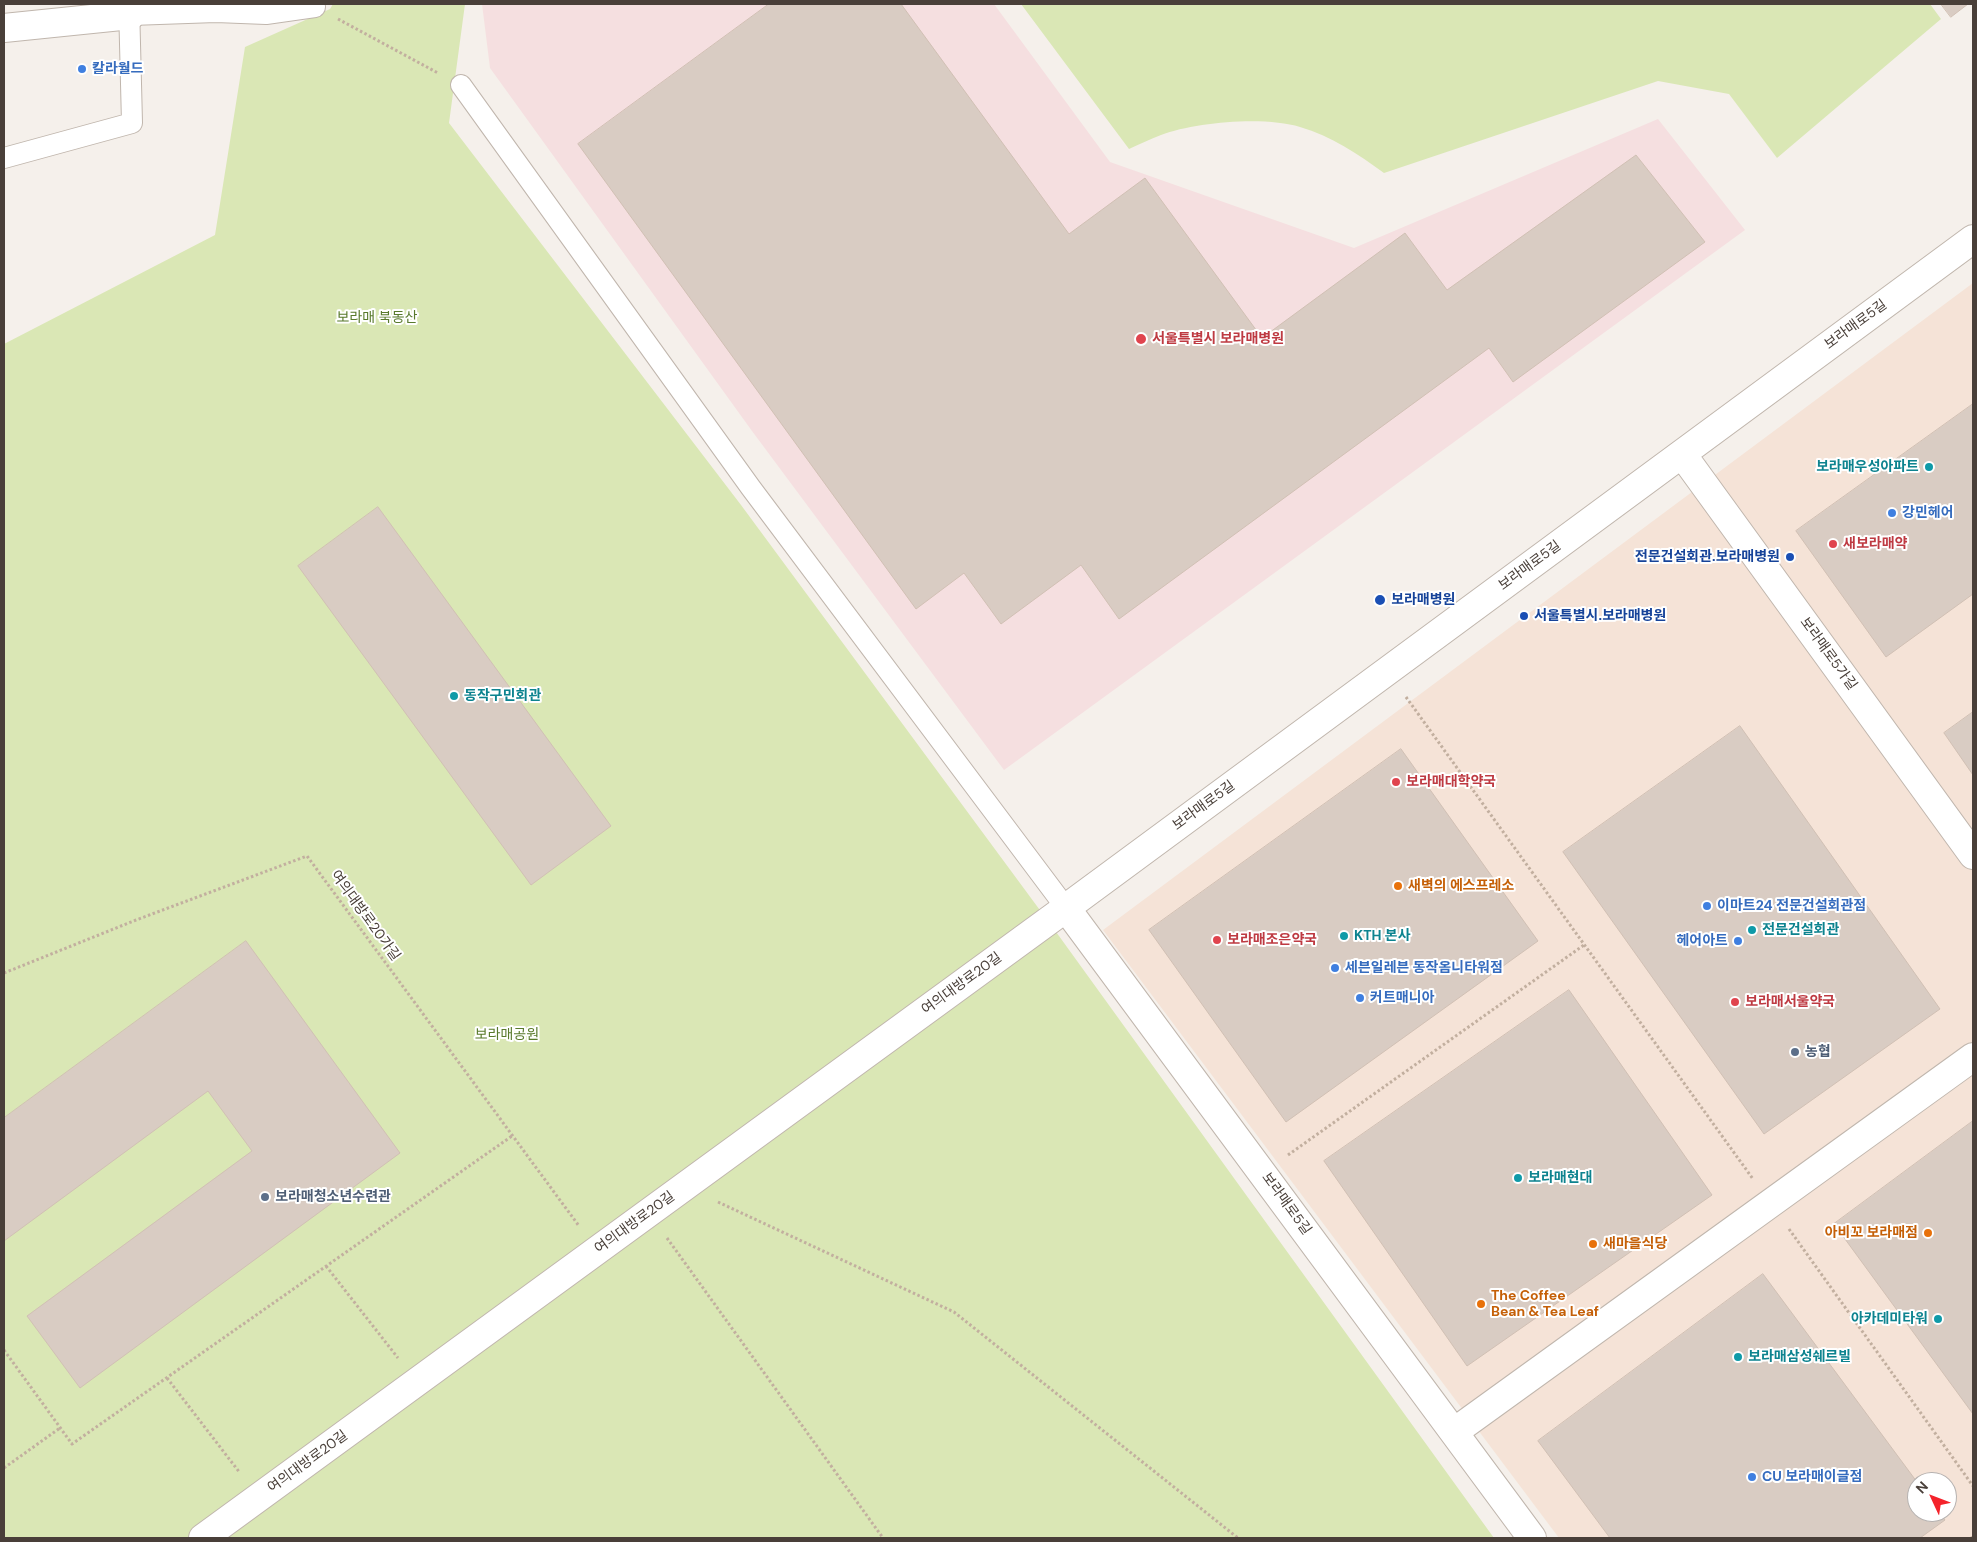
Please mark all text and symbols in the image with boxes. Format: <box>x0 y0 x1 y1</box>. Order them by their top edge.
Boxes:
place label: 칼라월드 <box>92 61 144 77</box>
marker: 칼라월드 <box>76 63 88 75</box>
street label: 보라매로5길 <box>1822 297 1890 353</box>
park label: 보라매 북동산 <box>336 310 418 326</box>
place label: 서울특별시 보라매병원 <box>1152 331 1284 347</box>
marker: 서울특별시 보라매병원 <box>1134 332 1148 346</box>
place label: 보라매우성아파트 <box>1816 459 1919 475</box>
marker: 보라매우성아파트 <box>1923 461 1935 473</box>
place label: 강민헤어 <box>1902 505 1954 521</box>
marker: 강민헤어 <box>1886 507 1898 519</box>
place label: 새보라매약 <box>1843 536 1907 552</box>
street label: 보라매로5길 <box>1496 538 1564 594</box>
marker: 새보라매약 <box>1827 538 1839 550</box>
place label: 전문건설회관.보라매병원 <box>1635 549 1780 565</box>
marker: 전문건설회관.보라매병원 <box>1784 551 1796 563</box>
place label: 보라매병원 <box>1391 592 1455 608</box>
marker: 보라매병원 <box>1373 593 1387 607</box>
place label: 서울특별시.보라매병원 <box>1534 608 1666 624</box>
marker: 서울특별시.보라매병원 <box>1518 610 1530 622</box>
street label: 보라매로5가길 <box>1796 614 1860 694</box>
place label: 동작구민회관 <box>464 688 541 704</box>
marker: 동작구민회관 <box>448 690 460 702</box>
place label: 보라매대학약국 <box>1406 774 1496 790</box>
marker: 보라매대학약국 <box>1390 776 1402 788</box>
street label: 보라매로5길 <box>1170 778 1238 834</box>
street label: 여의대방로20가길 <box>327 868 403 964</box>
place label: 새벽의 에스프레소 <box>1408 878 1514 894</box>
marker: 새벽의 에스프레소 <box>1392 880 1404 892</box>
place label: 이마트24 전문건설회관점 <box>1717 898 1866 914</box>
marker: 이마트24 전문건설회관점 <box>1701 900 1713 912</box>
place label: 전문건설회관 <box>1762 922 1839 938</box>
marker: 전문건설회관 <box>1746 924 1758 936</box>
place label: KTH 본사 <box>1354 928 1411 944</box>
marker: KTH 본사 <box>1338 930 1350 942</box>
place label: 보라매조은약국 <box>1227 932 1317 948</box>
place label: 헤어아트 <box>1676 933 1728 949</box>
marker: 보라매조은약국 <box>1211 934 1223 946</box>
marker: 헤어아트 <box>1732 935 1744 947</box>
street label: 여의대방로20길 <box>919 949 1005 1019</box>
place label: 세븐일레븐 동작옴니타워점 <box>1345 960 1503 976</box>
marker: 세븐일레븐 동작옴니타워점 <box>1329 962 1341 974</box>
place label: 커트매니아 <box>1370 990 1434 1006</box>
marker: 커트매니아 <box>1354 992 1366 1004</box>
place label: 보라매서울약국 <box>1745 994 1835 1010</box>
marker: 보라매서울약국 <box>1729 996 1741 1008</box>
park label: 보라매공원 <box>475 1027 539 1043</box>
place label: 농협 <box>1805 1044 1831 1060</box>
marker: 농협 <box>1789 1046 1801 1058</box>
street label: 보라매로5길 <box>1258 1170 1314 1238</box>
place label: 보라매현대 <box>1528 1170 1592 1186</box>
marker: 보라매현대 <box>1512 1172 1524 1184</box>
street label: 여의대방로20길 <box>592 1188 678 1258</box>
place label: 보라매청소년수련관 <box>275 1189 391 1205</box>
marker: 보라매청소년수련관 <box>259 1191 271 1203</box>
place label: 아비꼬 보라매점 <box>1825 1225 1918 1241</box>
marker: 아비꼬 보라매점 <box>1922 1227 1934 1239</box>
place label: 새마을식당 <box>1603 1236 1667 1252</box>
marker: 새마을식당 <box>1587 1238 1599 1250</box>
place label: The Coffee Bean & Tea Leaf <box>1491 1288 1599 1320</box>
marker: The Coffee Bean & Tea Leaf <box>1475 1298 1487 1310</box>
place label: 아카데미타워 <box>1851 1311 1928 1327</box>
marker: 아카데미타워 <box>1932 1313 1944 1325</box>
place label: 보라매삼성쉐르빌 <box>1748 1349 1851 1365</box>
marker: 보라매삼성쉐르빌 <box>1732 1351 1744 1363</box>
street label: 여의대방로20길 <box>265 1427 351 1497</box>
place label: CU 보라매이글점 <box>1762 1469 1862 1485</box>
marker: CU 보라매이글점 <box>1746 1471 1758 1483</box>
north arrow <box>1907 1472 1957 1522</box>
text: N <box>1912 1478 1932 1497</box>

